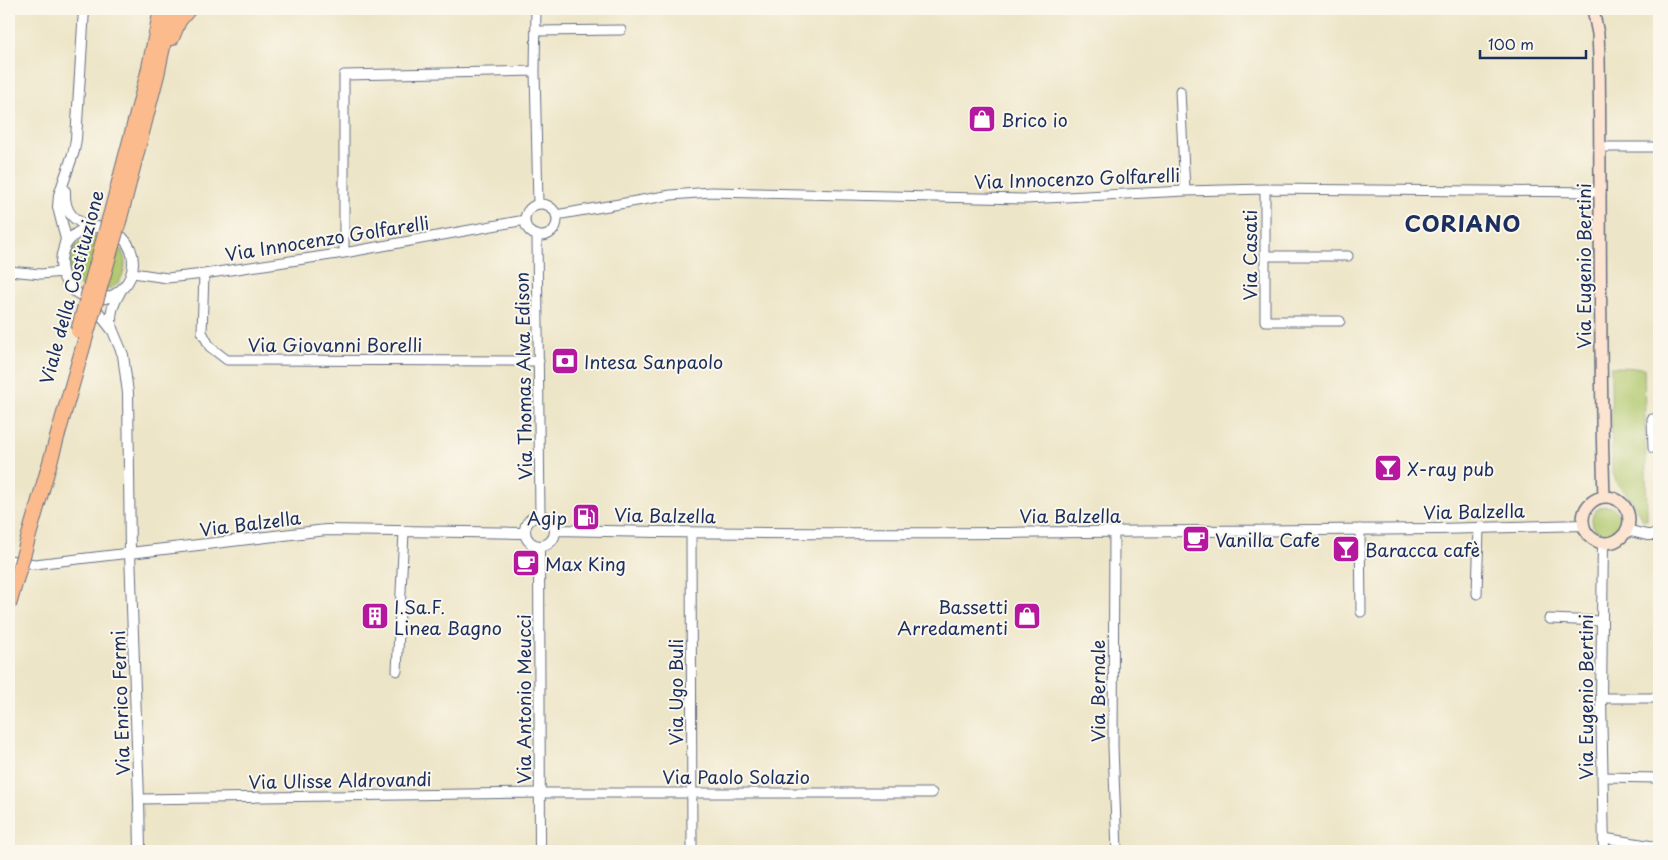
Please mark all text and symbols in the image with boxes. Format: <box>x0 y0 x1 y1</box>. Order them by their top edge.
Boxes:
scale bar <box>1480 28 1587 60</box>
text: 100 m <box>1488 32 1534 55</box>
shop icon: Brico io <box>967 104 997 134</box>
place label: Brico io <box>1001 106 1068 133</box>
street label: Via Innocenzo Golfarelli <box>974 161 1180 195</box>
street label: Via Eugenio Bertini <box>1570 183 1597 349</box>
street label: Viale della Costituzione <box>32 187 110 387</box>
district label: CORIANO <box>1405 206 1521 239</box>
street label: Via Innocenzo Golfarelli <box>223 209 431 267</box>
street label: Via Casati <box>1236 209 1263 301</box>
street label: Via Thomas Alva Edison <box>508 272 538 480</box>
street label: Via Giovanni Borelli <box>248 331 422 358</box>
bank icon: Intesa Sanpaolo <box>550 346 580 376</box>
place label: Intesa Sanpaolo <box>584 348 723 375</box>
bar icon: X-ray pub <box>1373 453 1403 483</box>
place label: X-ray pub <box>1407 455 1494 482</box>
street label: Via Balzella <box>1423 497 1526 525</box>
street label: Via Balzella <box>614 501 717 529</box>
fuel station icon: Agip <box>571 502 601 532</box>
street label: Via Balzella <box>1019 502 1122 529</box>
street label: Via Balzella <box>198 503 303 543</box>
place label: Agip <box>527 504 567 531</box>
cafe icon: Vanilla Cafe <box>1181 524 1211 554</box>
place label: Vanilla Cafe <box>1215 526 1320 553</box>
bar icon: Baracca cafè <box>1331 534 1361 564</box>
place label: Baracca cafè <box>1365 536 1480 563</box>
cafe icon: Max King <box>511 548 541 578</box>
place label: Max King <box>545 550 626 577</box>
place label: I.Sa.F. Linea Bagno <box>394 593 502 641</box>
place label: Bassetti Arredamenti <box>897 593 1008 641</box>
building icon: I.Sa.F. Linea Bagno <box>360 601 390 631</box>
shop icon: Bassetti Arredamenti <box>1012 601 1042 631</box>
street label: Via Antonio Meucci <box>510 614 537 784</box>
street label: Via Eugenio Bertini <box>1572 614 1599 780</box>
street label: Via Enrico Fermi <box>104 630 136 776</box>
street label: Via Ugo Buli <box>662 639 689 745</box>
street label: Via Bernale <box>1084 640 1111 742</box>
street label: Via Paolo Solazio <box>662 763 810 790</box>
street label: Via Ulisse Aldrovandi <box>248 765 432 795</box>

